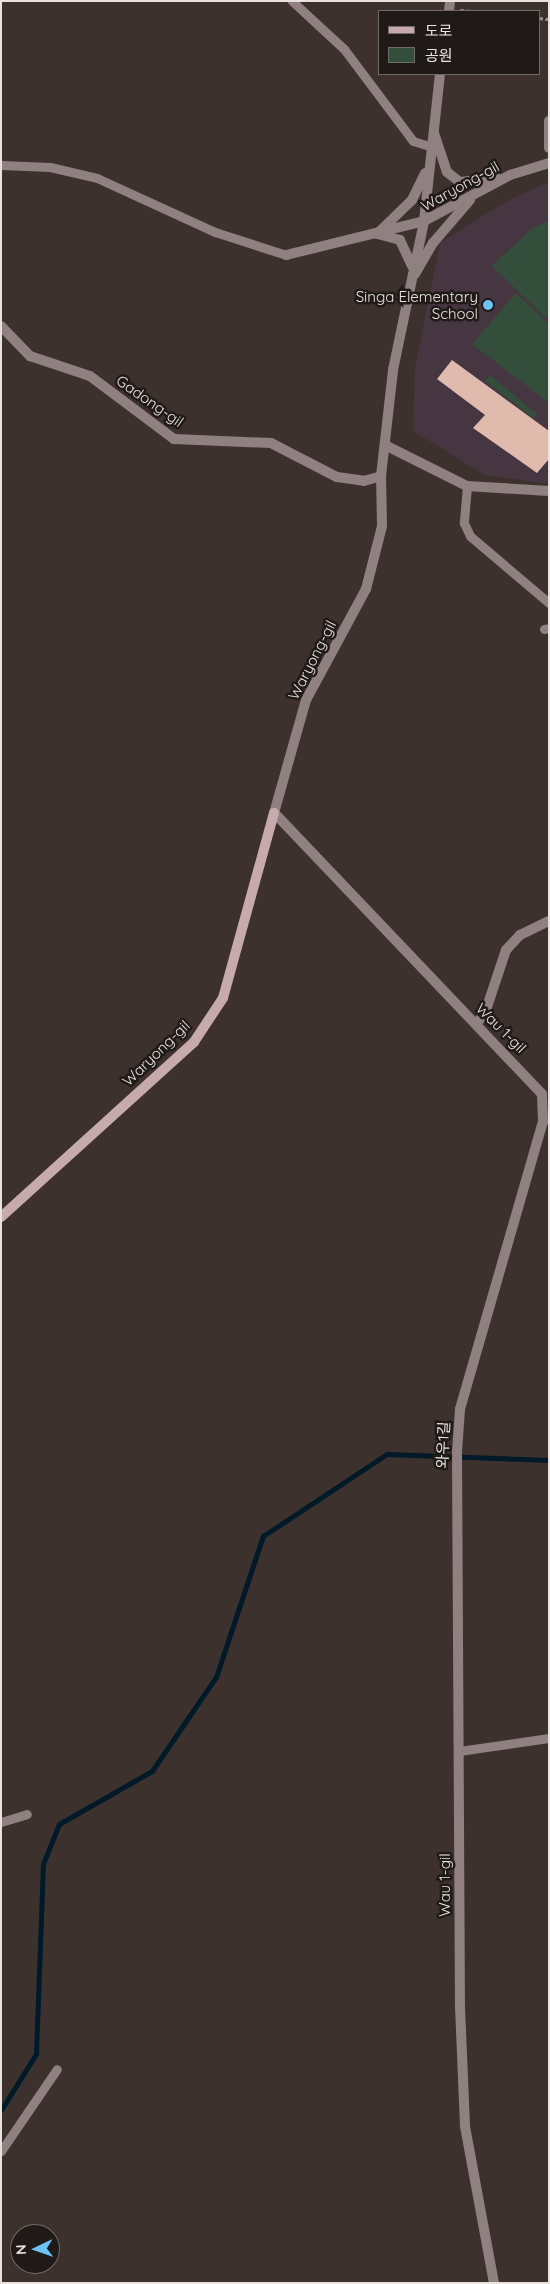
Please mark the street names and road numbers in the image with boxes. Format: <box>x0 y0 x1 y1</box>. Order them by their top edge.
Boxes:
street label: Waryong-gil <box>418 157 502 215</box>
street label: Gadong-gil <box>113 371 187 431</box>
street label: Waryong-gil <box>284 617 340 703</box>
street label: Wau 1-gil <box>472 999 530 1057</box>
street label: Waryong-gil <box>119 1016 193 1090</box>
street label: 와우1길 <box>433 1421 453 1469</box>
street label: Wau 1-gil <box>436 1853 454 1917</box>

